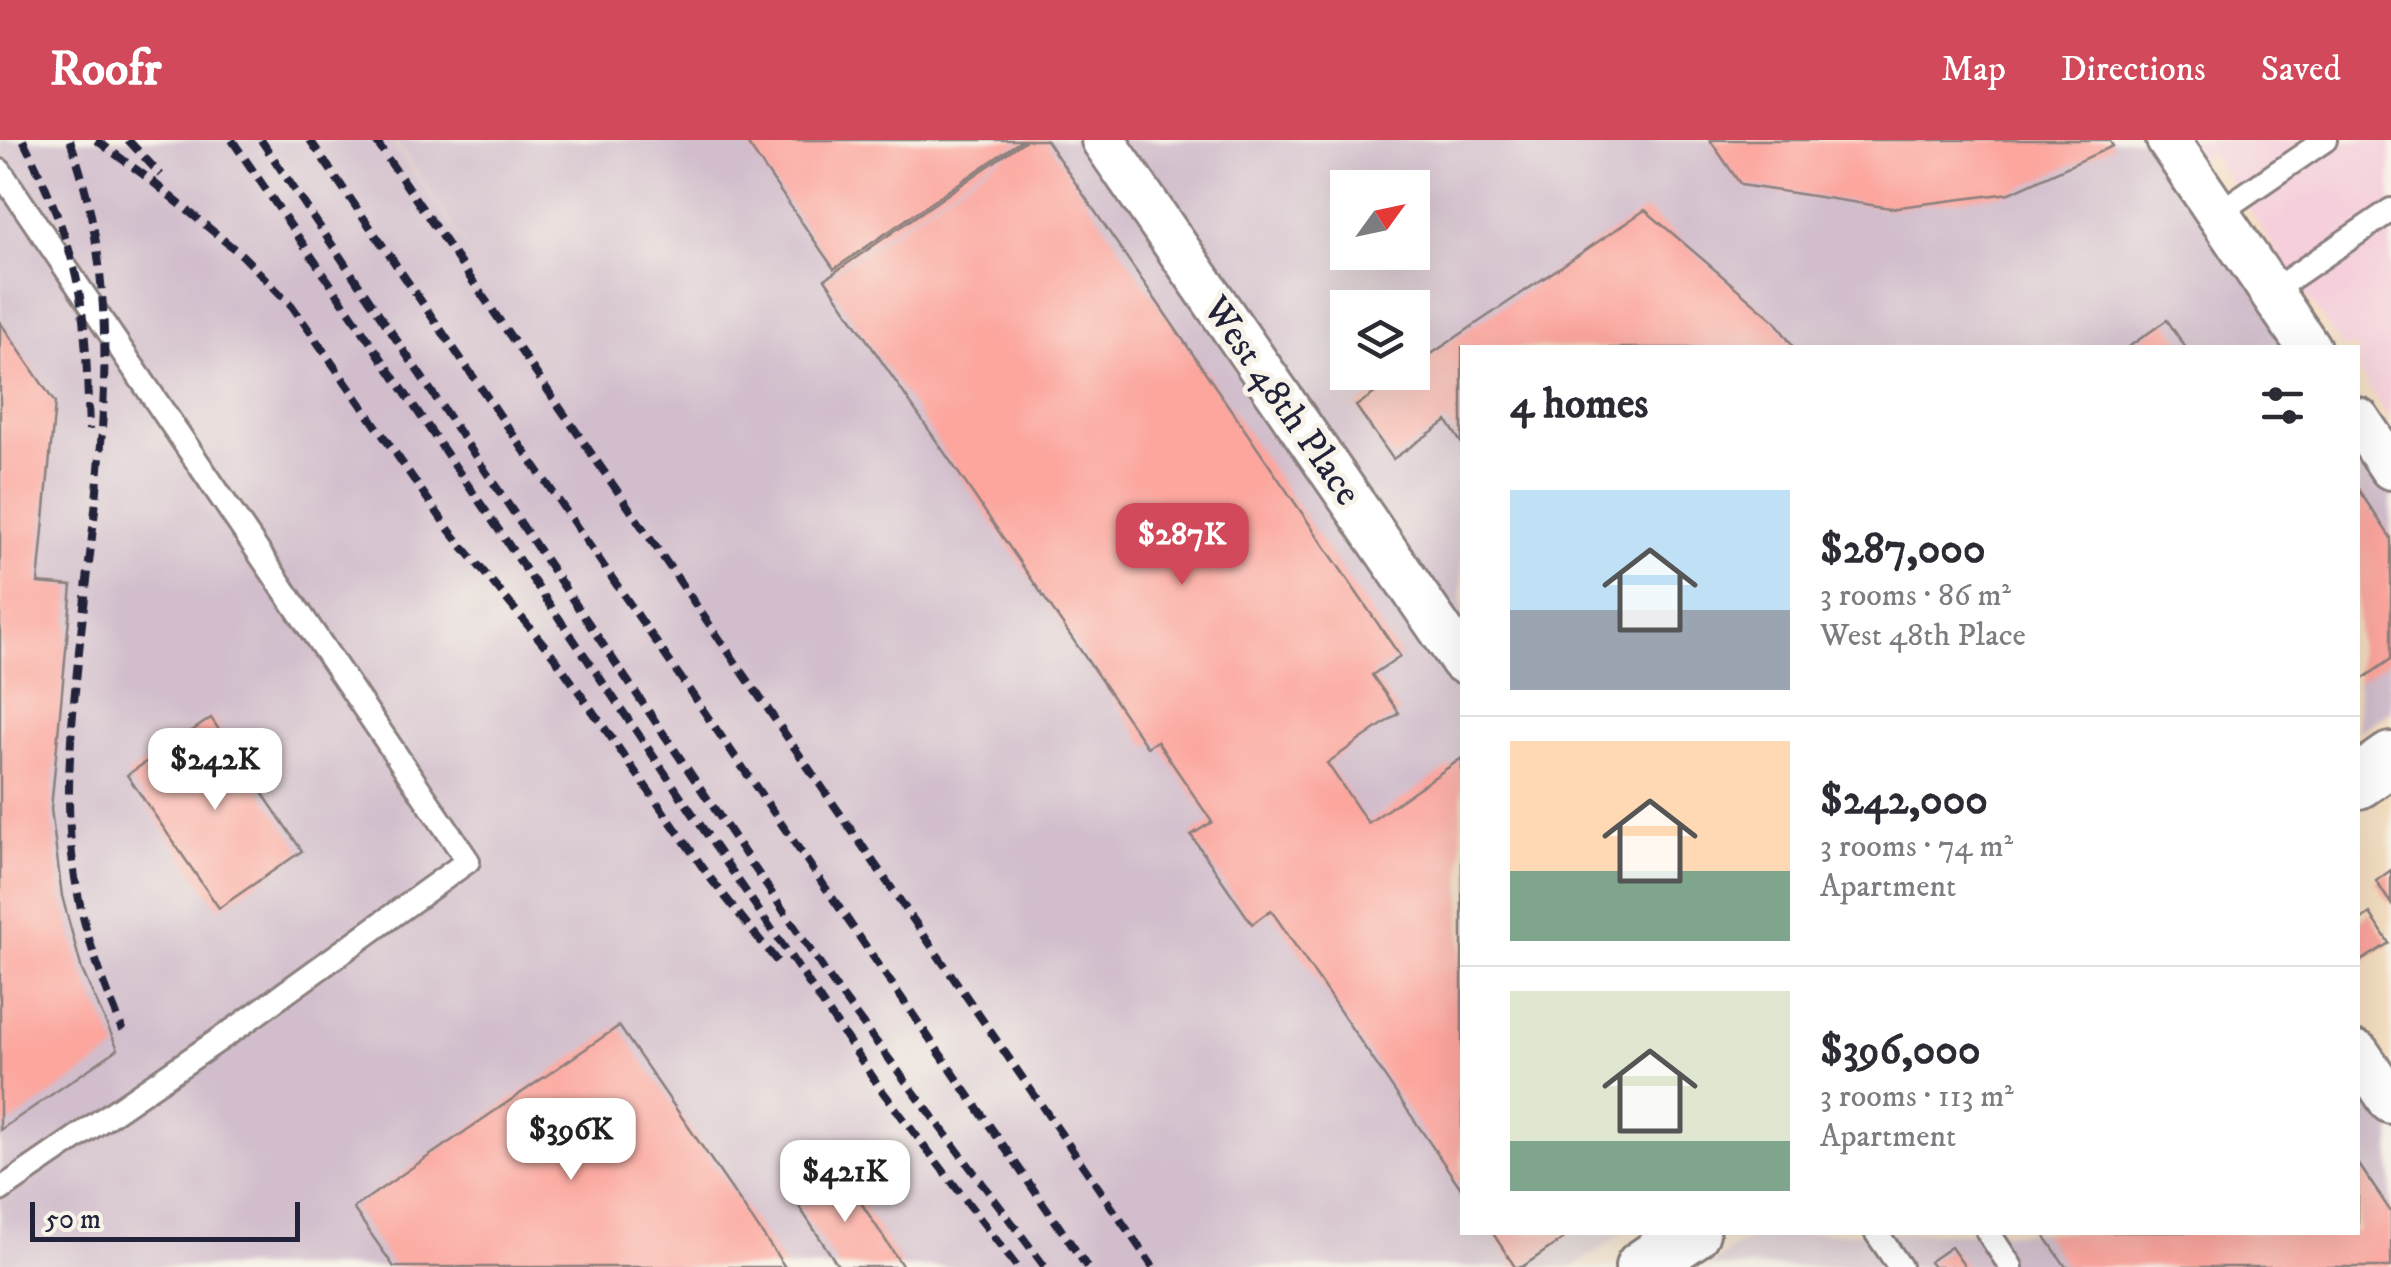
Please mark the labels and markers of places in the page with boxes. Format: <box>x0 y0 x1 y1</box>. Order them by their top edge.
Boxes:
pin: $287K <box>1112 503 1252 588</box>
pin: $242K <box>145 728 285 813</box>
pin: $396K <box>501 1098 641 1183</box>
pin: $421K <box>775 1140 915 1225</box>

